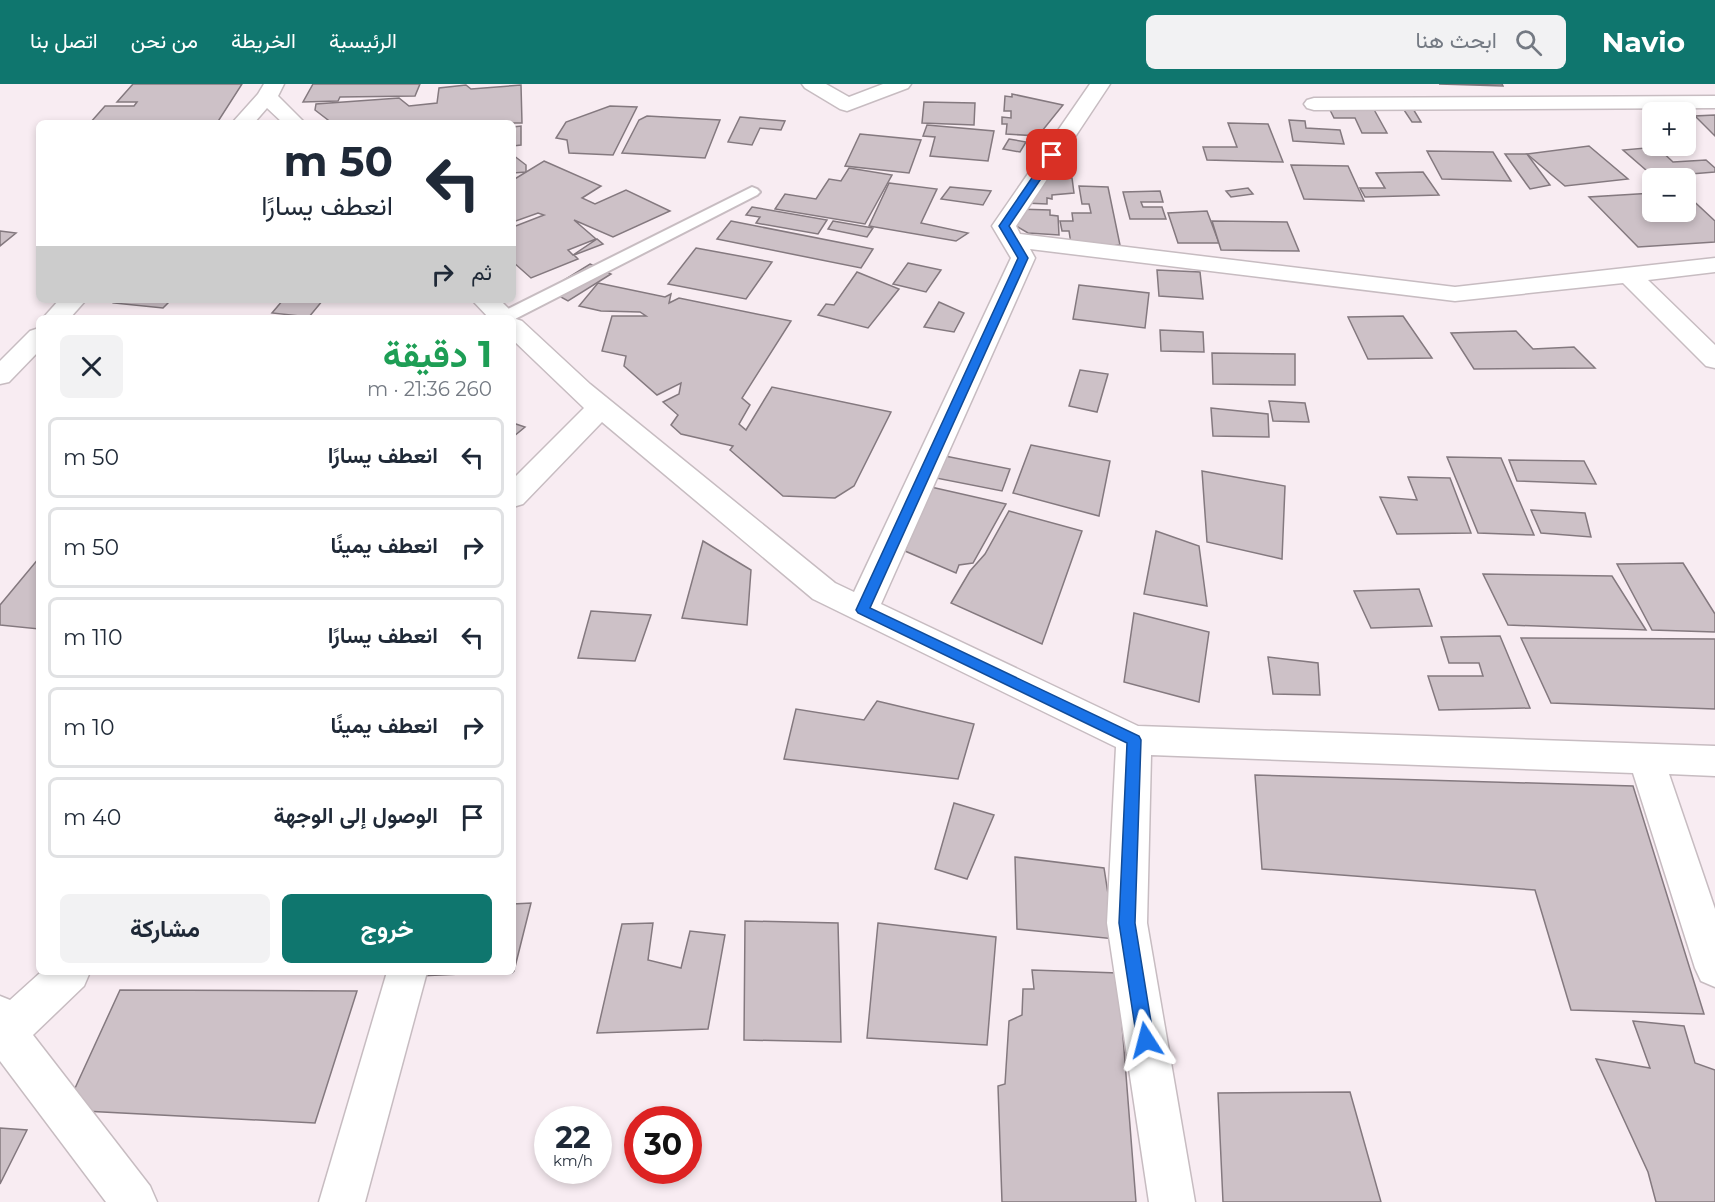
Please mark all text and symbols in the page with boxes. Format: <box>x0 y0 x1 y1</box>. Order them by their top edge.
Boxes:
search box <box>1146 15 1566 69</box>
text: Navio <box>1602 25 1685 59</box>
icon: search <box>1512 26 1545 59</box>
text: ابحث هنا <box>1416 27 1497 54</box>
text: اتصل بنا <box>30 28 98 53</box>
text: من نحن <box>131 28 198 53</box>
text: الخريطة <box>231 28 296 53</box>
text: الرئيسية <box>329 28 397 53</box>
map controls <box>1642 102 1696 222</box>
button: + <box>1642 102 1696 156</box>
pin <box>1026 129 1077 180</box>
text: 50 m <box>284 135 393 187</box>
icon: arrive <box>1035 138 1068 171</box>
icon: left <box>414 144 492 222</box>
button: − <box>1642 168 1696 222</box>
text: انعطف يسارًا <box>261 189 393 222</box>
icon: right <box>426 258 459 291</box>
text: ثم <box>471 259 492 286</box>
text: 1 دقيقة <box>383 332 492 376</box>
button: close <box>60 335 123 398</box>
text: 260 m · 21:36 <box>367 377 492 401</box>
icon: left <box>456 441 489 474</box>
text: انعطف يسارًا <box>328 442 438 469</box>
text: 50 m <box>63 444 119 471</box>
icon: right <box>456 531 489 564</box>
text: انعطف يمينًا <box>330 532 438 559</box>
text: 50 m <box>63 534 119 561</box>
icon: left <box>456 621 489 654</box>
text: انعطف يسارًا <box>328 622 438 649</box>
text: 110 m <box>63 624 123 651</box>
icon: right <box>456 711 489 744</box>
text: انعطف يمينًا <box>330 712 438 739</box>
text: 10 m <box>63 714 115 741</box>
icon: arrive <box>456 801 489 834</box>
text: الوصول إلى الوجهة <box>273 802 438 829</box>
text: 40 m <box>63 804 121 831</box>
button: مشاركة <box>60 894 270 963</box>
button: خروج <box>282 894 492 963</box>
position arrow <box>1114 1008 1178 1072</box>
speed limit sign: 30 <box>624 1106 702 1184</box>
text: 22 <box>555 1119 591 1156</box>
text: km/h <box>553 1151 593 1170</box>

